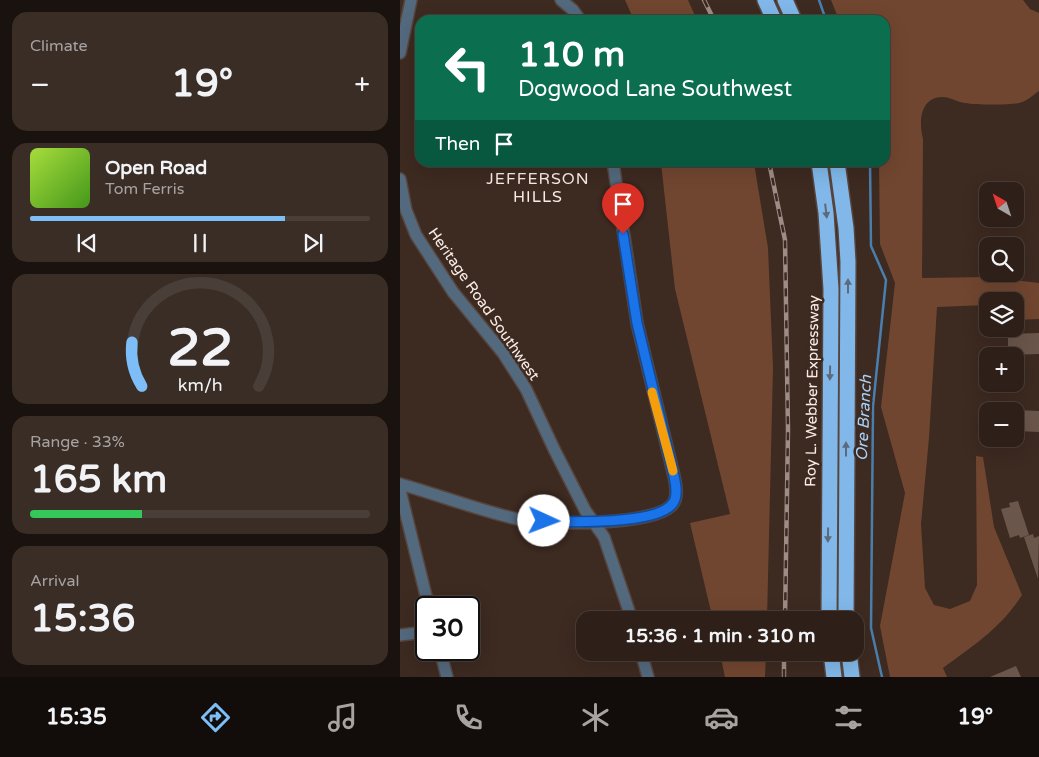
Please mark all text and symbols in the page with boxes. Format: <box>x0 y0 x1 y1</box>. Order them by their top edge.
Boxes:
text: 110 m <box>518 34 625 76</box>
icon: left <box>435 35 500 100</box>
text: Climate <box>30 36 88 56</box>
text: 19° <box>171 61 233 107</box>
text: − <box>30 68 50 102</box>
text: + <box>354 68 370 102</box>
text: Dogwood Lane Southwest <box>518 76 792 102</box>
icon: arrive <box>490 130 518 158</box>
text: Then <box>435 133 480 155</box>
text: Open Road <box>105 157 207 179</box>
district label: JEFFERSON HILLS <box>486 169 590 207</box>
text: Tom Ferris <box>105 179 184 199</box>
north arrow <box>979 182 1024 228</box>
map controls <box>979 182 1024 447</box>
pin <box>602 183 644 234</box>
icon: arrive <box>609 190 637 218</box>
one-way arrow <box>822 203 830 219</box>
street label: Heritage Road Southwest <box>424 224 544 384</box>
icon: previous <box>73 229 101 257</box>
icon: pause <box>186 229 214 257</box>
icon: next <box>299 229 327 257</box>
button: search <box>979 237 1024 282</box>
one-way arrow <box>844 278 852 294</box>
button: layers <box>979 292 1024 337</box>
street label: Roy L. Webber Expressway <box>801 295 823 487</box>
text: 22 <box>167 317 233 380</box>
button: + <box>979 347 1024 392</box>
one-way arrow <box>826 365 834 381</box>
water label: Ore Branch <box>852 373 876 462</box>
text: km/h <box>178 375 222 396</box>
button: − <box>979 402 1024 447</box>
text: Range · 33% <box>30 432 125 452</box>
one-way arrow <box>843 441 851 457</box>
text: 165 km <box>30 457 167 503</box>
position arrow <box>517 494 569 546</box>
one-way arrow <box>824 528 832 544</box>
text: Arrival <box>30 571 79 591</box>
text: 15:36 <box>30 596 135 642</box>
speed limit sign: 30 <box>415 596 480 661</box>
text: 15:36 · 1 min · 310 m <box>624 625 816 647</box>
icon: directions <box>198 700 233 735</box>
icon: music <box>325 700 360 735</box>
icon: phone <box>451 700 486 735</box>
icon: climate <box>578 700 613 735</box>
icon: car <box>704 700 739 735</box>
icon: filters <box>831 700 866 735</box>
text: 15:35 <box>46 704 107 730</box>
text: 19° <box>957 704 993 730</box>

